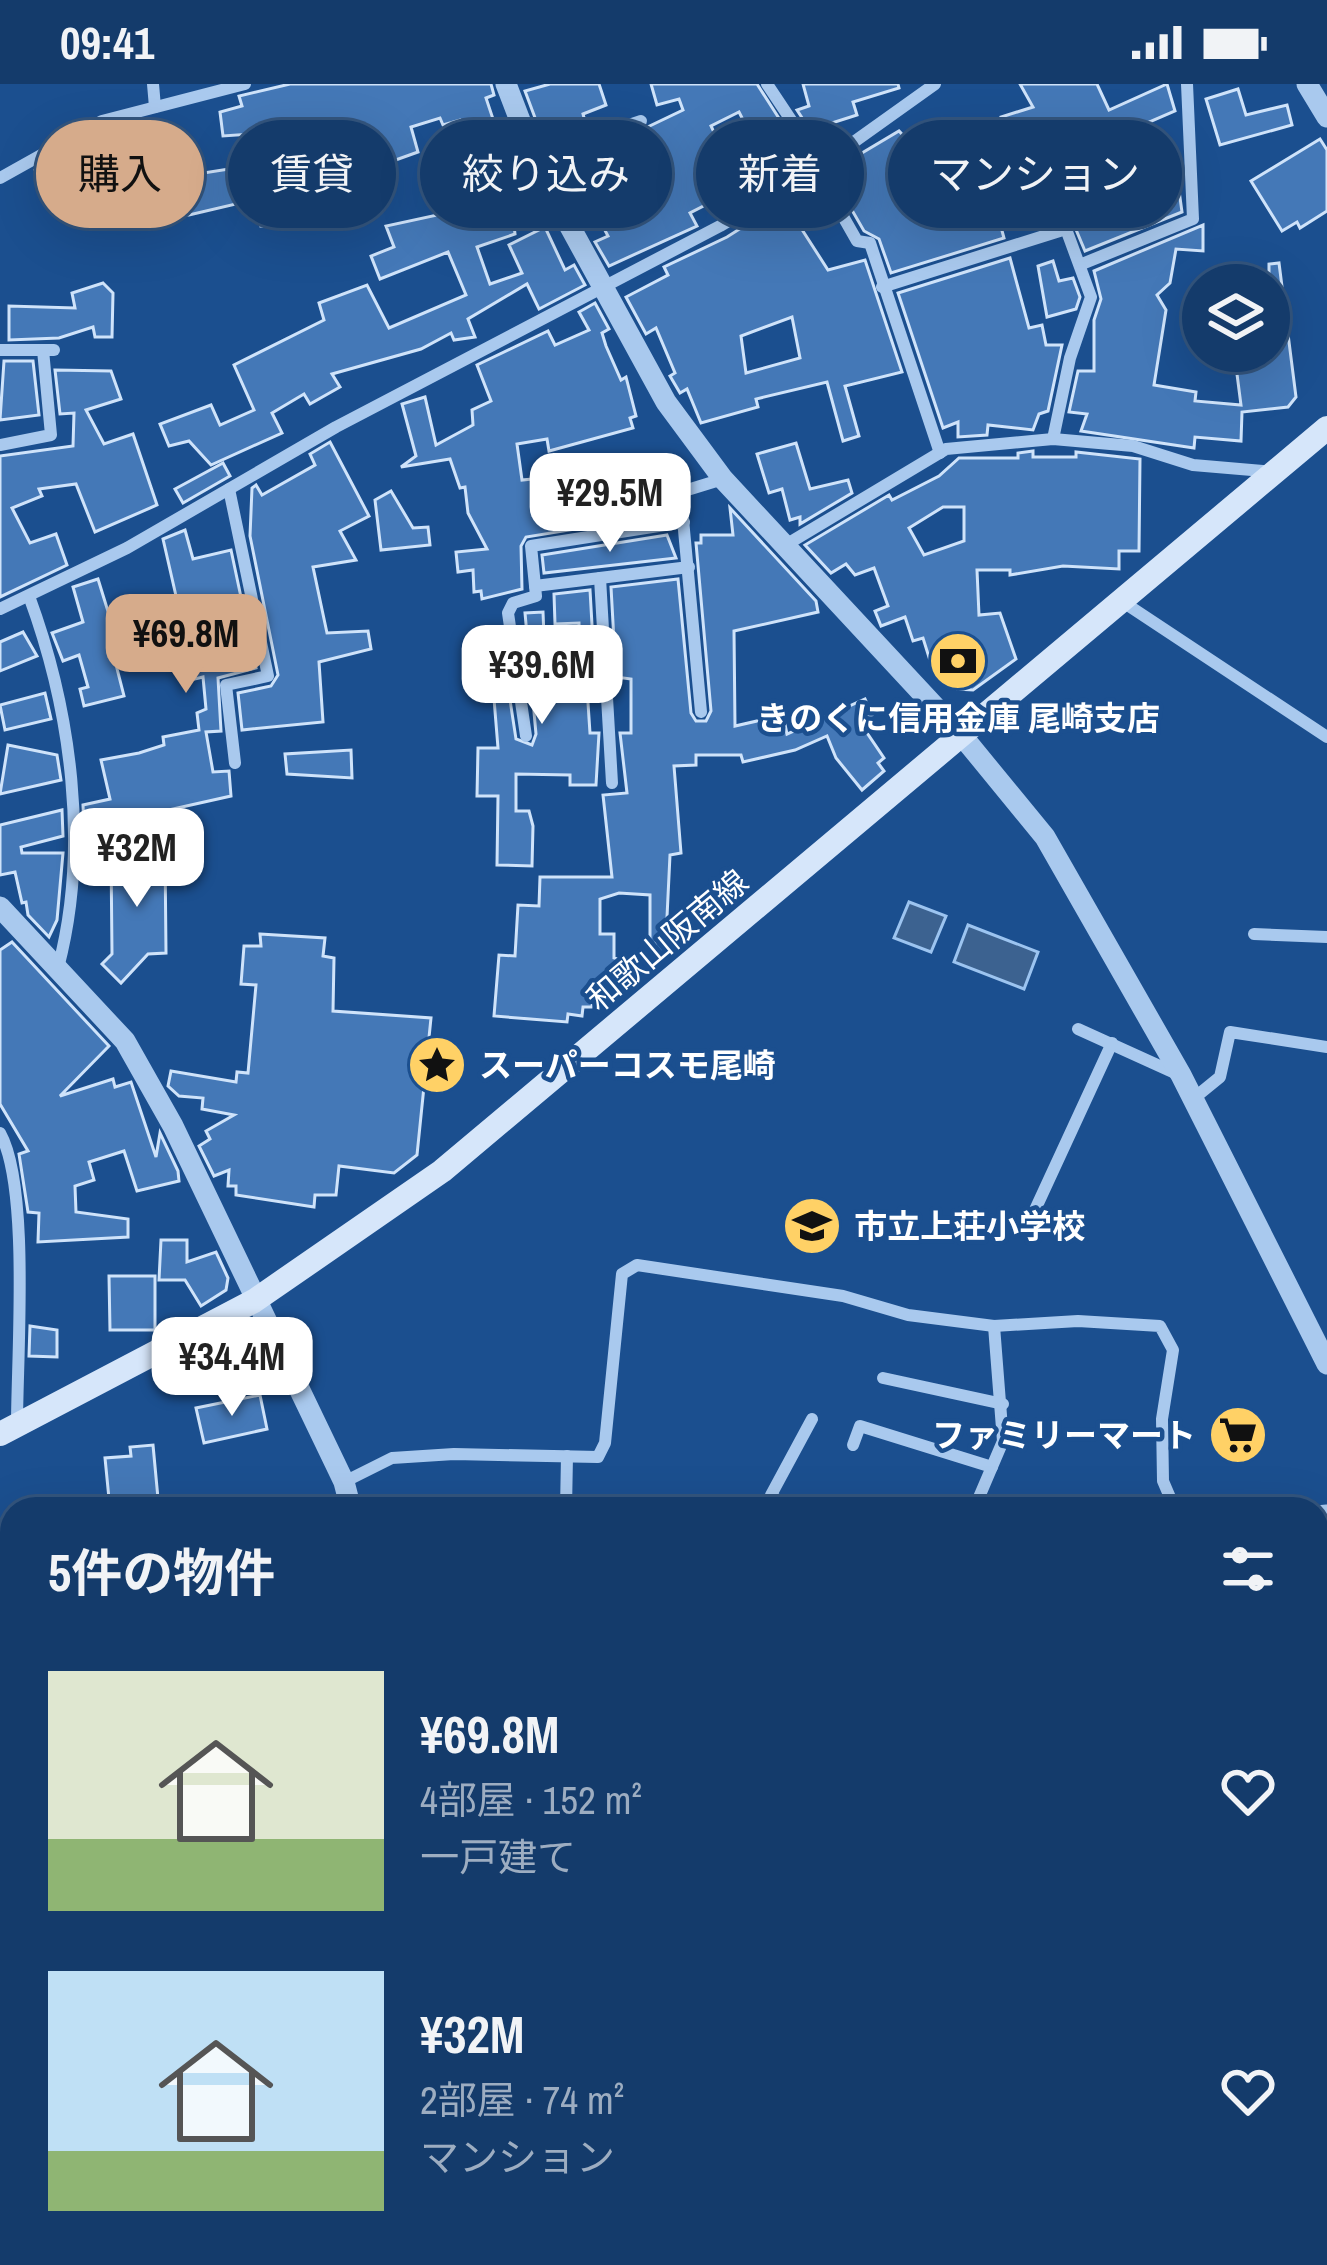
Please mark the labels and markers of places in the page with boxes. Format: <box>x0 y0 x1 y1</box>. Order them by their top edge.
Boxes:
pin: ¥29.5M <box>512 453 708 555</box>
pin: ¥69.8M <box>88 594 284 696</box>
pin: ¥39.6M <box>444 625 640 727</box>
bank icon: きのくに信用金庫 尾崎支店 <box>927 630 989 692</box>
place label: きのくに信用金庫 尾崎支店 <box>756 696 1160 740</box>
pin: ¥32M <box>66 808 208 910</box>
place icon: スーパーコスモ尾崎 <box>406 1034 468 1096</box>
place label: スーパーコスモ尾崎 <box>479 1043 776 1087</box>
school or university icon: 市立上荘小学校 <box>781 1195 843 1257</box>
place label: 市立上荘小学校 <box>854 1204 1085 1248</box>
pin: ¥34.4M <box>134 1317 330 1419</box>
supermarket icon: ファミリーマート <box>1207 1404 1269 1466</box>
place label: ファミリーマート <box>932 1413 1196 1457</box>

